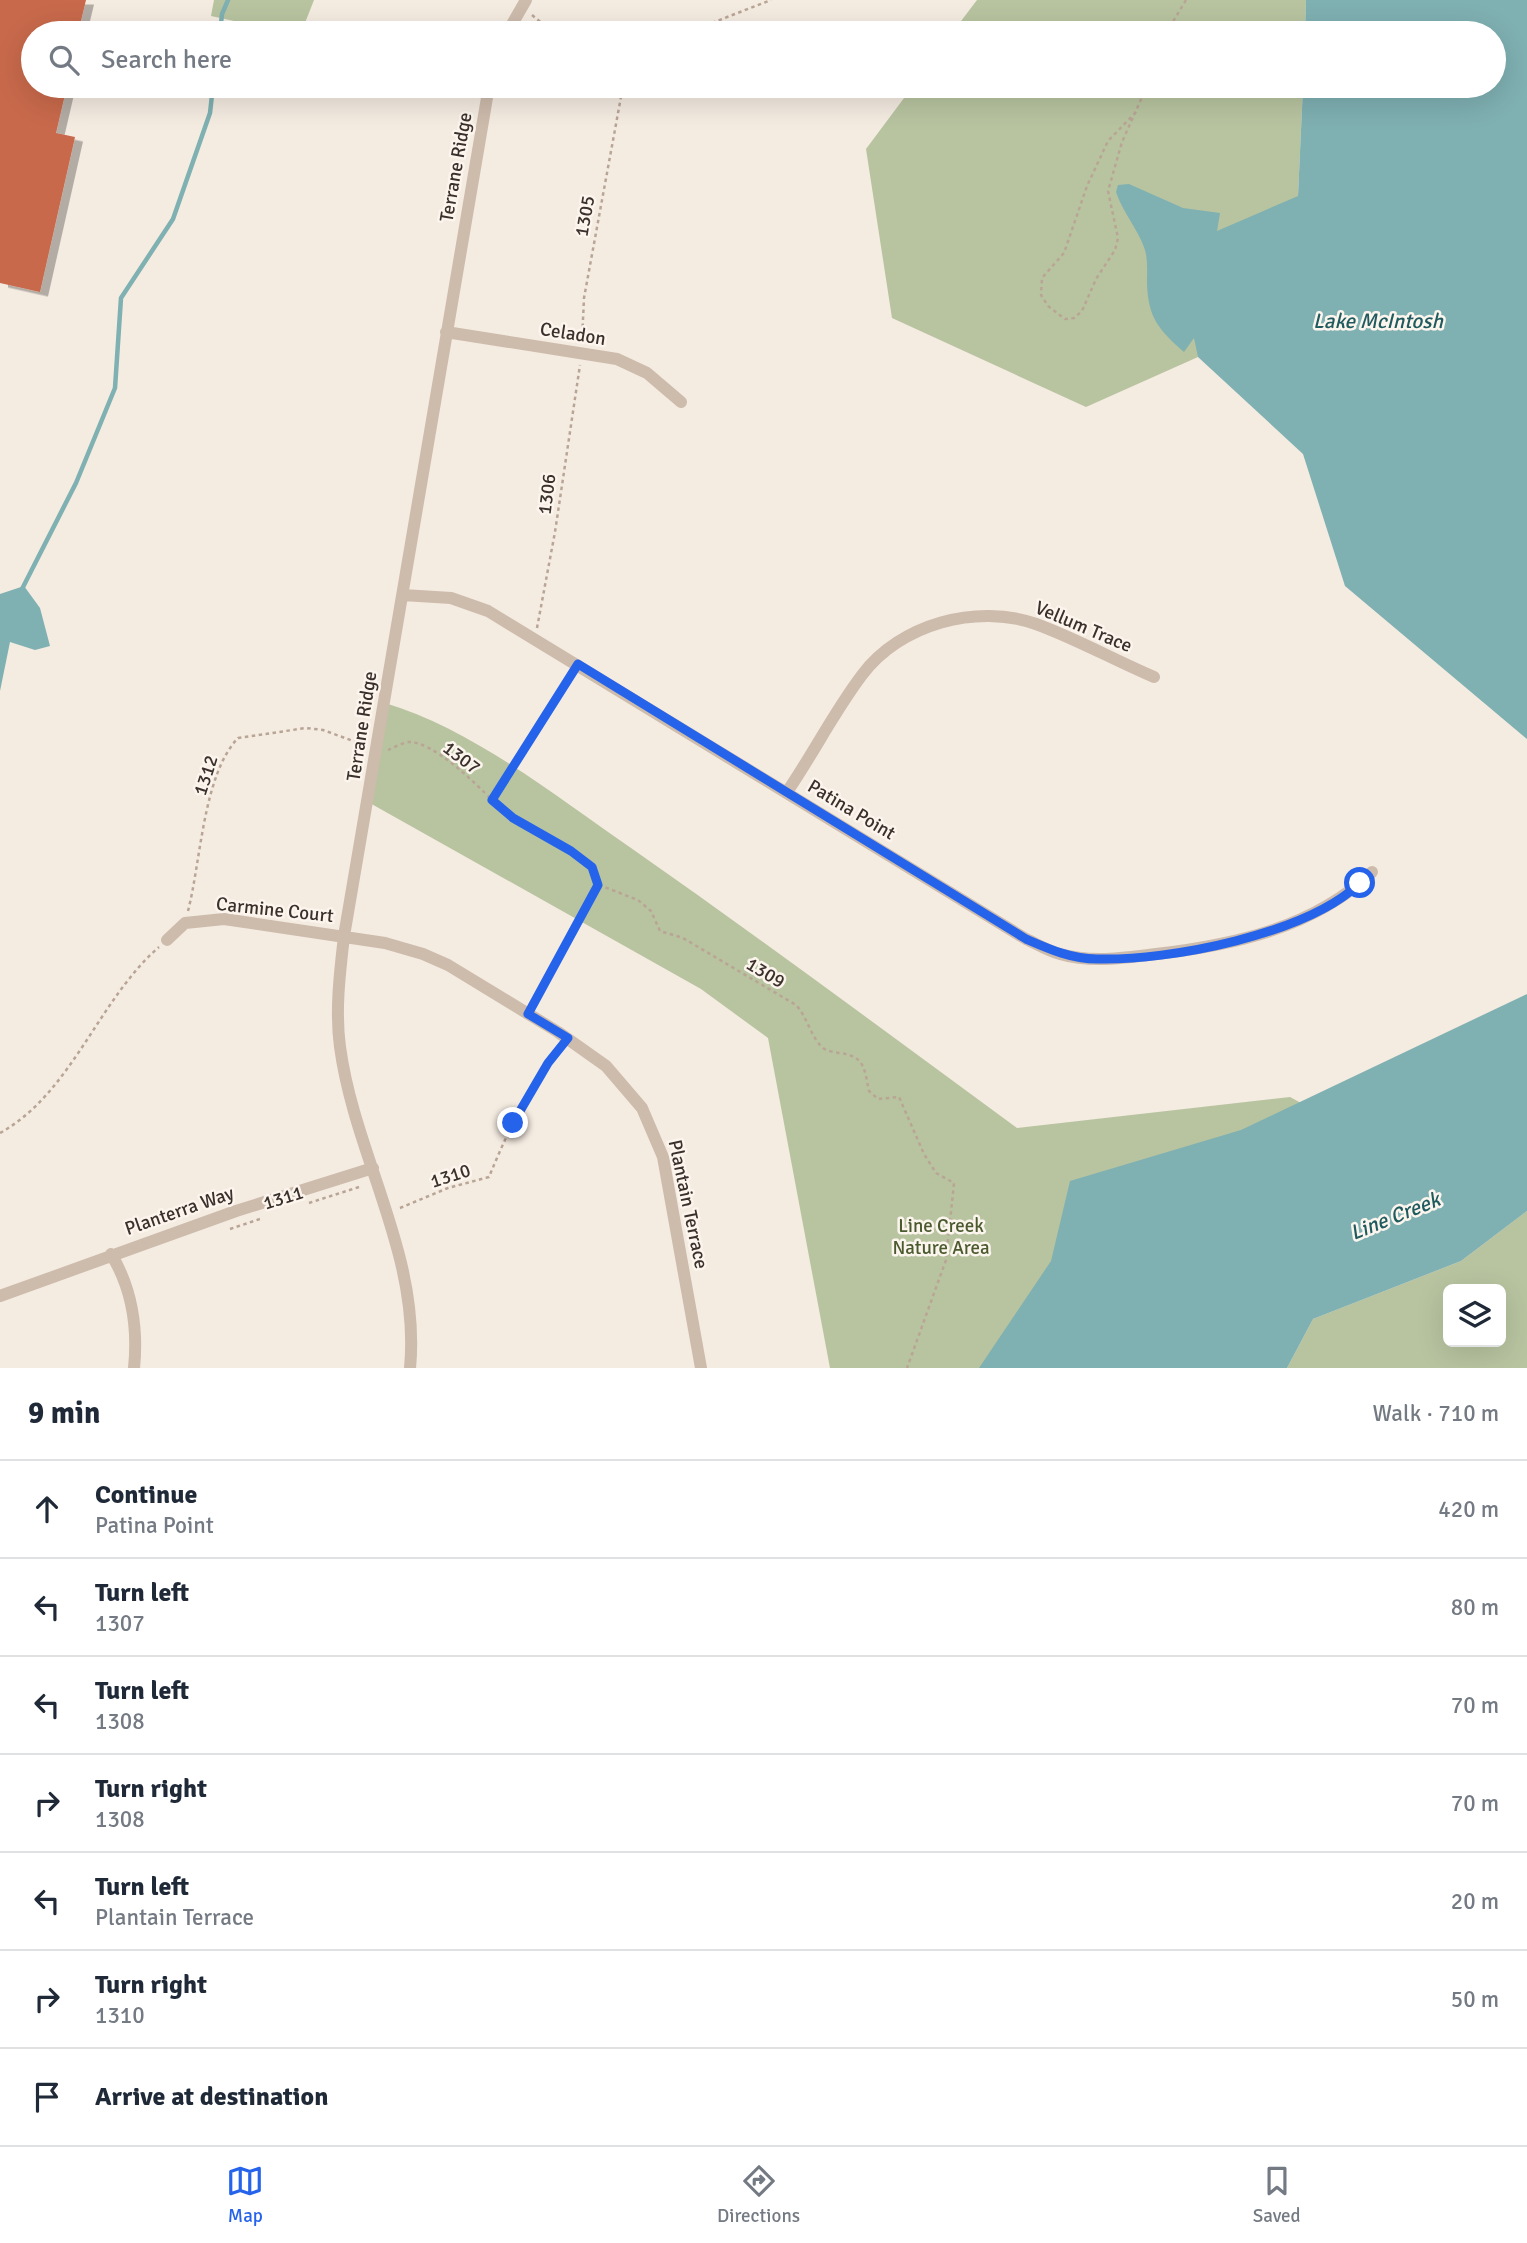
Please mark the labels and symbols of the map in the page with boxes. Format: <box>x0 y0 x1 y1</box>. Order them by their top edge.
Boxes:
street label: Terrane Ridge <box>435 110 477 224</box>
street label: 1305 <box>570 194 600 238</box>
water label: Lake McIntosh <box>1313 308 1443 334</box>
street label: Celadon <box>538 317 607 351</box>
street label: 1306 <box>533 472 561 516</box>
street label: Vellum Trace <box>1031 596 1136 658</box>
street label: Terrane Ridge <box>341 669 383 783</box>
street label: 1307 <box>438 736 485 780</box>
street label: 1312 <box>188 752 224 799</box>
street label: Patina Point <box>803 774 900 846</box>
route start <box>1344 867 1375 898</box>
street label: Carmine Court <box>215 892 335 928</box>
street label: 1309 <box>742 952 789 994</box>
route end <box>497 1107 528 1138</box>
street label: Plantain Terrace <box>663 1137 713 1271</box>
street label: 1310 <box>427 1158 474 1194</box>
street label: 1311 <box>260 1180 306 1215</box>
street label: Planterra Way <box>122 1181 237 1241</box>
water label: Line Creek <box>1346 1185 1446 1246</box>
park label: Line Creek Nature Area <box>892 1214 990 1260</box>

